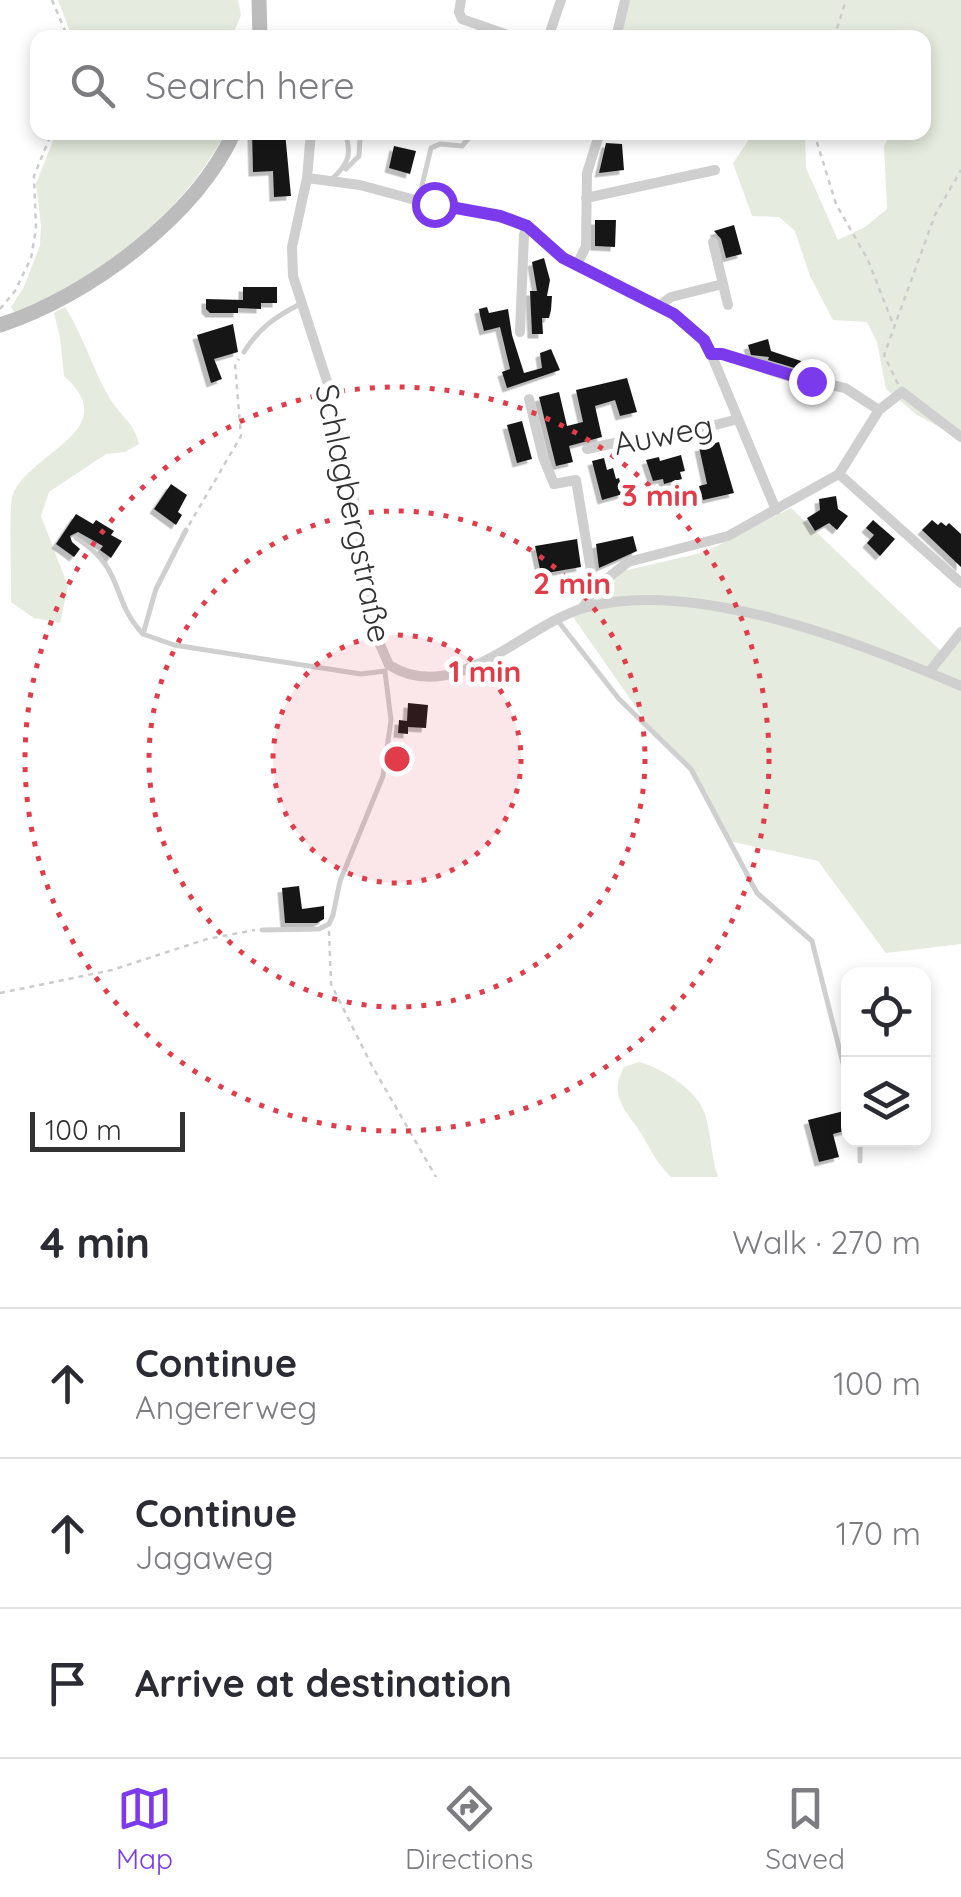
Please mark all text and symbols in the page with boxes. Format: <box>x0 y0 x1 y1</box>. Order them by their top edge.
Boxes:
search box <box>30 30 931 140</box>
icon: search <box>65 58 120 113</box>
text: Search here <box>145 61 355 109</box>
route start <box>412 182 458 228</box>
route end <box>789 359 835 405</box>
street label: Schlagbergstraße <box>307 380 401 646</box>
street label: Auweg <box>610 405 716 463</box>
text: 3 min <box>621 476 699 514</box>
text: 2 min <box>533 564 611 602</box>
text: 1 min <box>449 652 521 690</box>
centre of rings <box>379 741 415 777</box>
map controls <box>841 967 931 1147</box>
button: locate <box>841 967 931 1057</box>
button: layers <box>841 1057 931 1147</box>
scale bar <box>30 1107 185 1152</box>
text: 100 m <box>45 1112 122 1147</box>
text: 4 min <box>40 1216 150 1269</box>
text: Walk · 270 m <box>732 1222 921 1262</box>
text: Continue <box>135 1339 297 1387</box>
icon: ahead <box>40 1356 95 1411</box>
text: 100 m <box>833 1363 921 1403</box>
text: Angererweg <box>135 1387 317 1427</box>
text: Continue <box>135 1489 297 1537</box>
icon: ahead <box>40 1506 95 1561</box>
text: 170 m <box>836 1513 921 1553</box>
text: Jagaweg <box>135 1537 274 1577</box>
icon: arrive <box>40 1656 95 1711</box>
text: Arrive at destination <box>135 1659 512 1707</box>
tab: Map <box>116 1781 173 1876</box>
tab: Directions <box>405 1781 533 1876</box>
tab: Saved <box>765 1781 845 1876</box>

